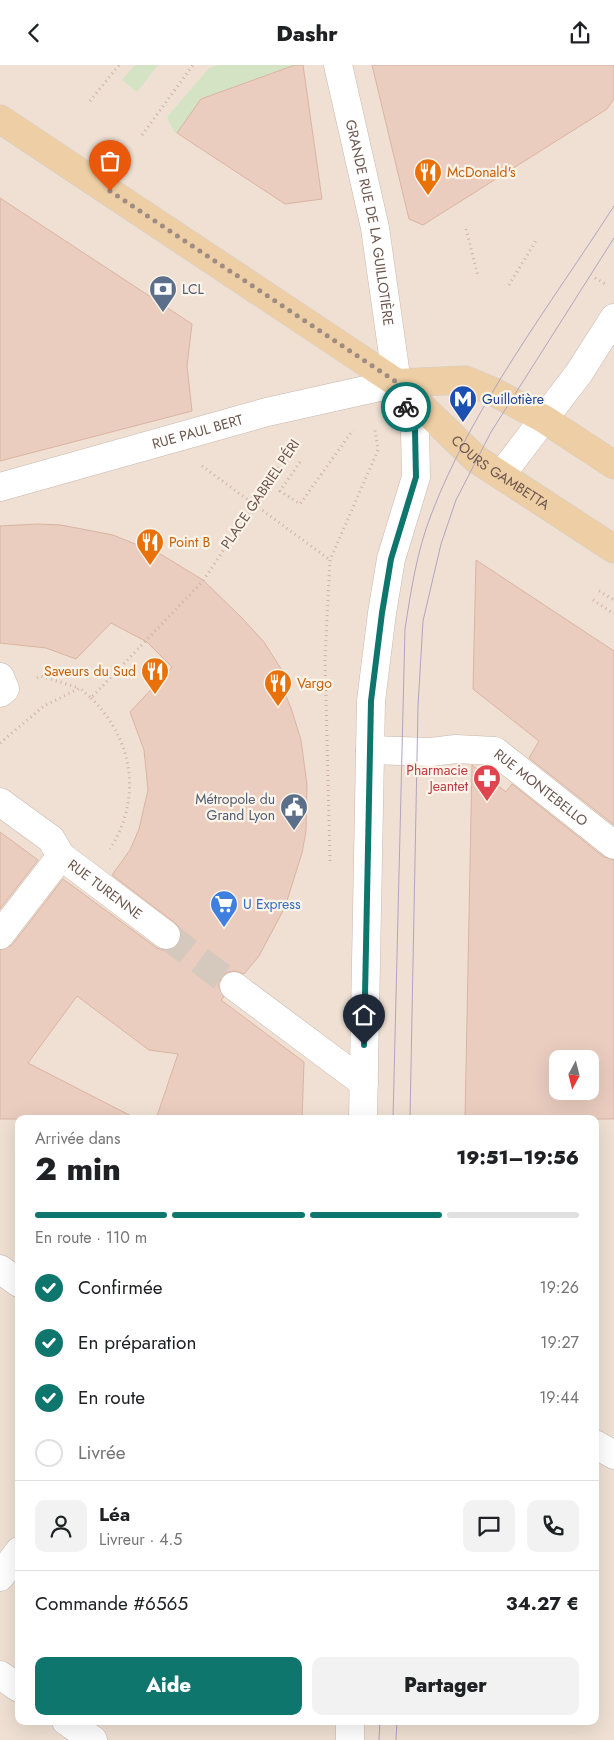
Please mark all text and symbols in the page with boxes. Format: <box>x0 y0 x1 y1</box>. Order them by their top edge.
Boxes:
text: Dashr <box>276 17 338 49</box>
icon: back <box>20 19 48 47</box>
icon: share <box>566 19 594 47</box>
street label: GRANDE RUE DE LA GUILLOTIÈRE <box>341 118 399 327</box>
pin <box>89 140 131 191</box>
icon: bag <box>96 147 124 175</box>
restaurant icon: McDonald's <box>413 157 443 196</box>
place label: McDonald's <box>447 162 516 182</box>
bank icon: LCL <box>148 274 178 313</box>
place label: LCL <box>182 279 204 299</box>
courier <box>381 382 431 432</box>
metro station icon: Guillotière <box>448 384 478 423</box>
place label: Guillotière <box>482 389 544 409</box>
icon: bike <box>392 393 420 421</box>
street label: RUE PAUL BERT <box>150 409 246 454</box>
street label: COURS GAMBETTA <box>447 430 554 515</box>
street label: PLACE GABRIEL PÉRI <box>216 435 304 553</box>
restaurant icon: Point B <box>135 527 165 566</box>
place label: Point B <box>169 532 210 552</box>
restaurant icon: Saveurs du Sud <box>140 656 170 695</box>
place label: Saveurs du Sud <box>44 661 136 681</box>
restaurant icon: Vargo <box>263 668 293 707</box>
place label: Vargo <box>297 673 332 693</box>
street label: RUE MONTEBELLO <box>490 744 592 831</box>
place label: Pharmacie Jeantet <box>406 760 469 796</box>
pharmacy icon: Pharmacie Jeantet <box>472 763 502 802</box>
place label: Métropole du Grand Lyon <box>195 789 275 825</box>
public building icon: Métropole du Grand Lyon <box>279 792 309 831</box>
street label: RUE TURENNE <box>64 855 147 924</box>
supermarket icon: U Express <box>209 889 239 928</box>
place label: U Express <box>243 894 301 914</box>
pin <box>343 994 385 1045</box>
icon: home <box>350 1001 378 1029</box>
north arrow <box>549 1050 599 1100</box>
map controls <box>549 1050 599 1100</box>
text: Arrivée dans <box>35 1127 120 1150</box>
text: 19:51–19:56 <box>456 1144 579 1171</box>
text: 2 min <box>35 1146 121 1192</box>
text: En route · 110 m <box>35 1226 147 1249</box>
icon: check <box>35 1274 63 1302</box>
text: Confirmée <box>78 1274 163 1301</box>
text: 19:26 <box>539 1276 579 1299</box>
icon: check <box>35 1329 63 1357</box>
text: En préparation <box>78 1329 196 1356</box>
text: 19:27 <box>540 1331 579 1354</box>
icon: check <box>35 1384 63 1412</box>
text: En route <box>78 1384 145 1411</box>
text: 19:44 <box>539 1386 579 1409</box>
text: Livrée <box>78 1439 126 1466</box>
button: person <box>35 1500 87 1552</box>
button: chat <box>463 1500 515 1552</box>
button: phone <box>527 1500 579 1552</box>
text: Léa <box>99 1501 130 1528</box>
text: Livreur · 4.5 <box>99 1528 182 1551</box>
text: Commande #6565 <box>35 1590 188 1617</box>
text: 34.27 € <box>506 1590 579 1617</box>
button: Aide <box>35 1657 302 1715</box>
button: Partager <box>312 1657 579 1715</box>

